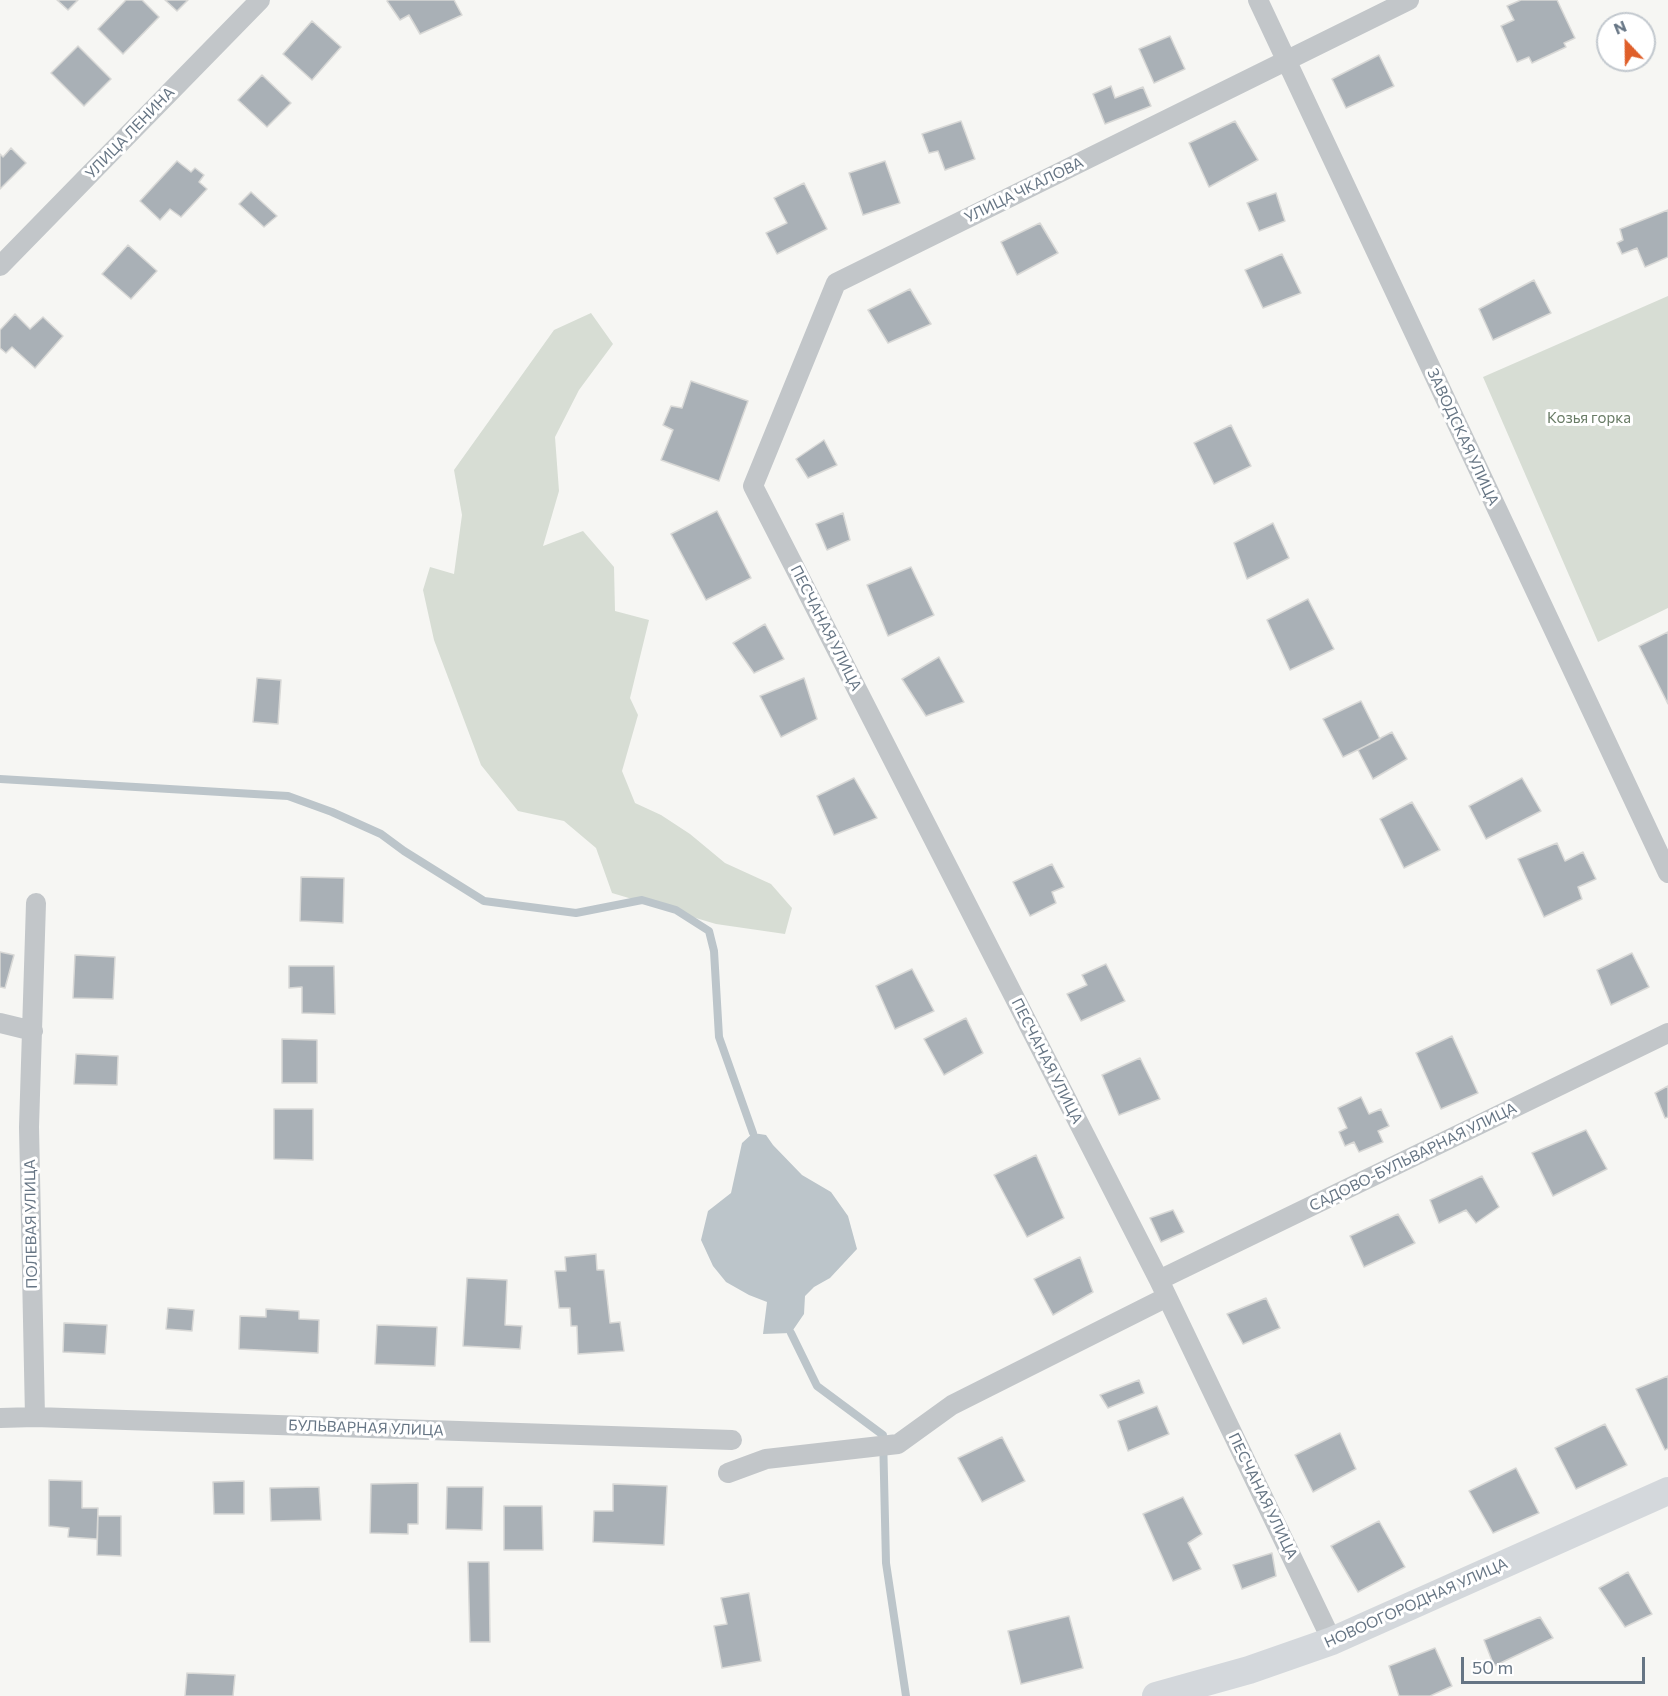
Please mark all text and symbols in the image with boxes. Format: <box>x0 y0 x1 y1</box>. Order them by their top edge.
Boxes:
north arrow <box>1596 12 1656 72</box>
text: N <box>1611 16 1629 38</box>
street label: УЛИЦА ЛЕНИНА <box>82 83 178 183</box>
street label: УЛИЦА ЧКАЛОВА <box>962 153 1086 227</box>
street label: ЗАВОДСКАЯ УЛИЦА <box>1423 366 1503 508</box>
park label: Козья горка <box>1547 409 1631 427</box>
street label: ПЕСЧАНАЯ УЛИЦА <box>787 562 865 694</box>
street label: ПЕСЧАНАЯ УЛИЦА <box>1008 995 1086 1127</box>
street label: САДОВО-БУЛЬВАРНАЯ УЛИЦА <box>1306 1099 1520 1215</box>
street label: ПОЛЕВАЯ УЛИЦА <box>21 1159 41 1289</box>
street label: БУЛЬВАРНАЯ УЛИЦА <box>288 1416 444 1440</box>
street label: ПЕСЧАНАЯ УЛИЦА <box>1225 1430 1301 1562</box>
street label: НОВООГОРОДНАЯ УЛИЦА <box>1322 1554 1510 1652</box>
scale bar <box>1464 1645 1648 1683</box>
text: 50 m <box>1472 1656 1513 1678</box>

